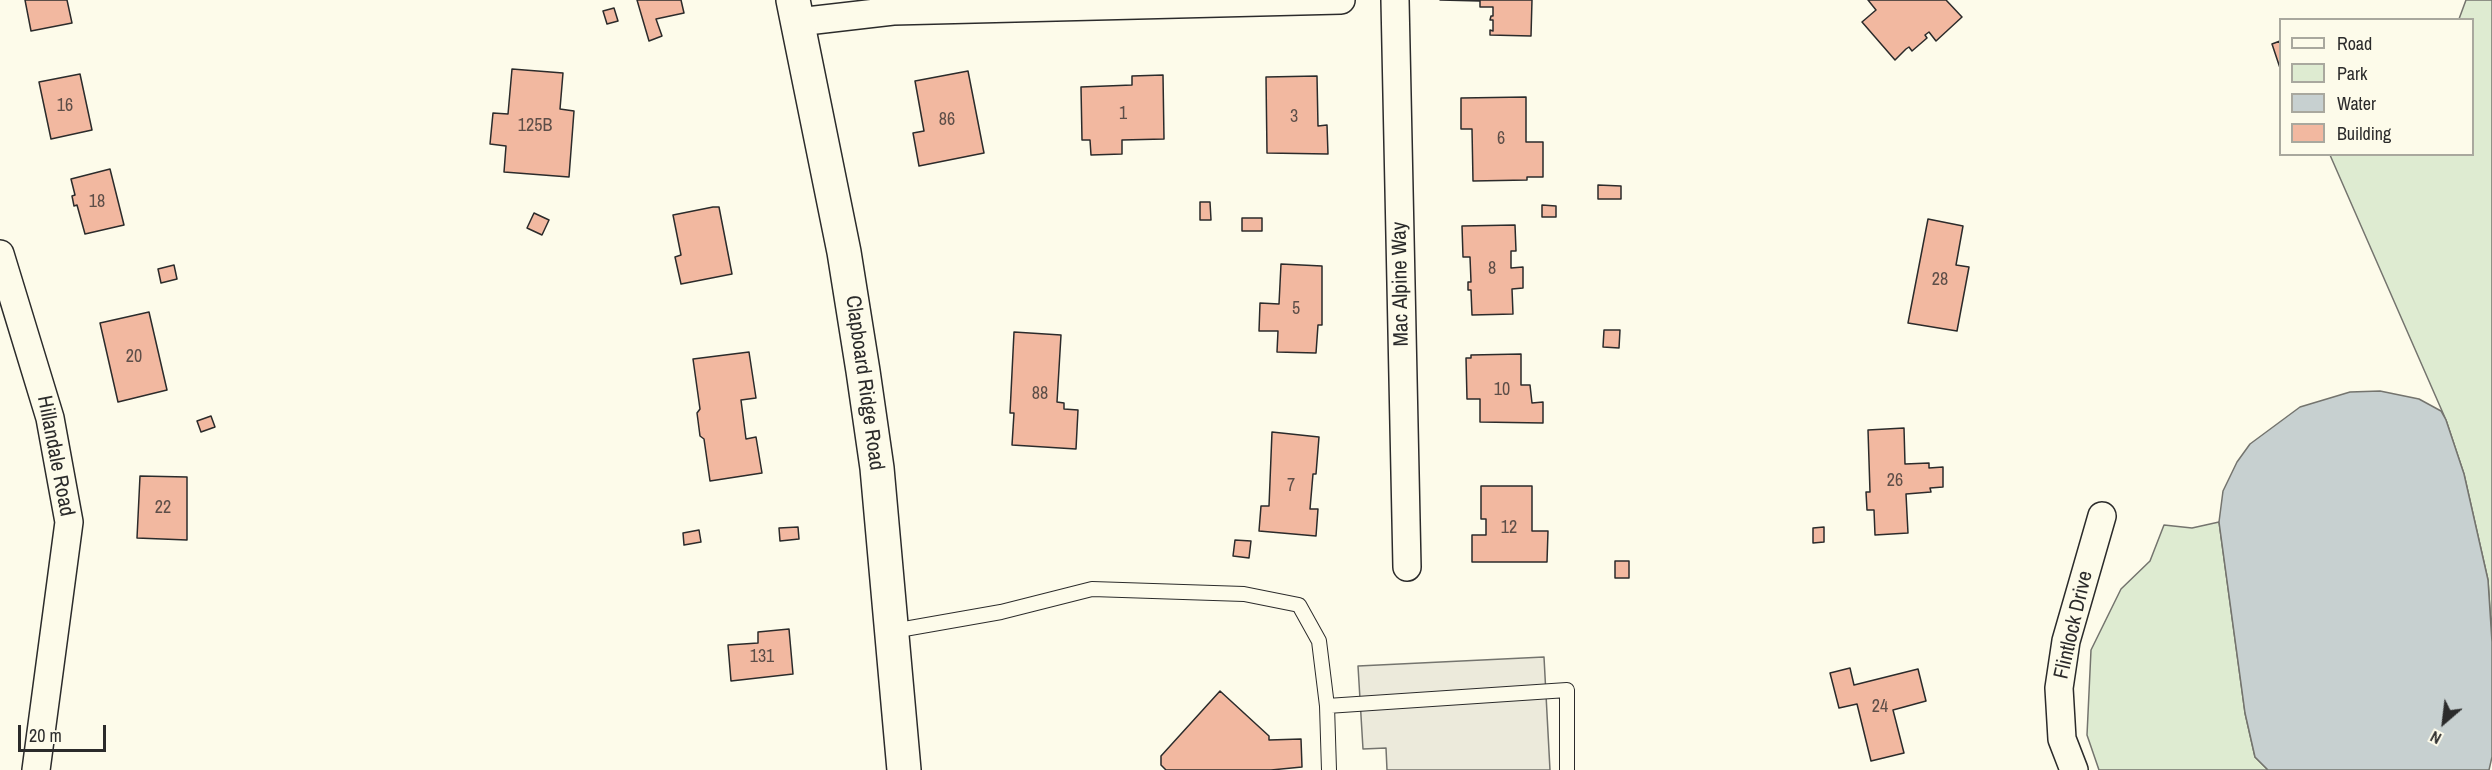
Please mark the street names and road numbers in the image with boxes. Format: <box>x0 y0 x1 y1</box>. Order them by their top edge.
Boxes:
street label: Mac Alpine Way <box>1387 221 1415 347</box>
street label: Clapboard Ridge Road <box>839 294 889 472</box>
street label: Hillandale Road <box>31 393 79 519</box>
street label: Flintlock Drive <box>2049 569 2099 681</box>

